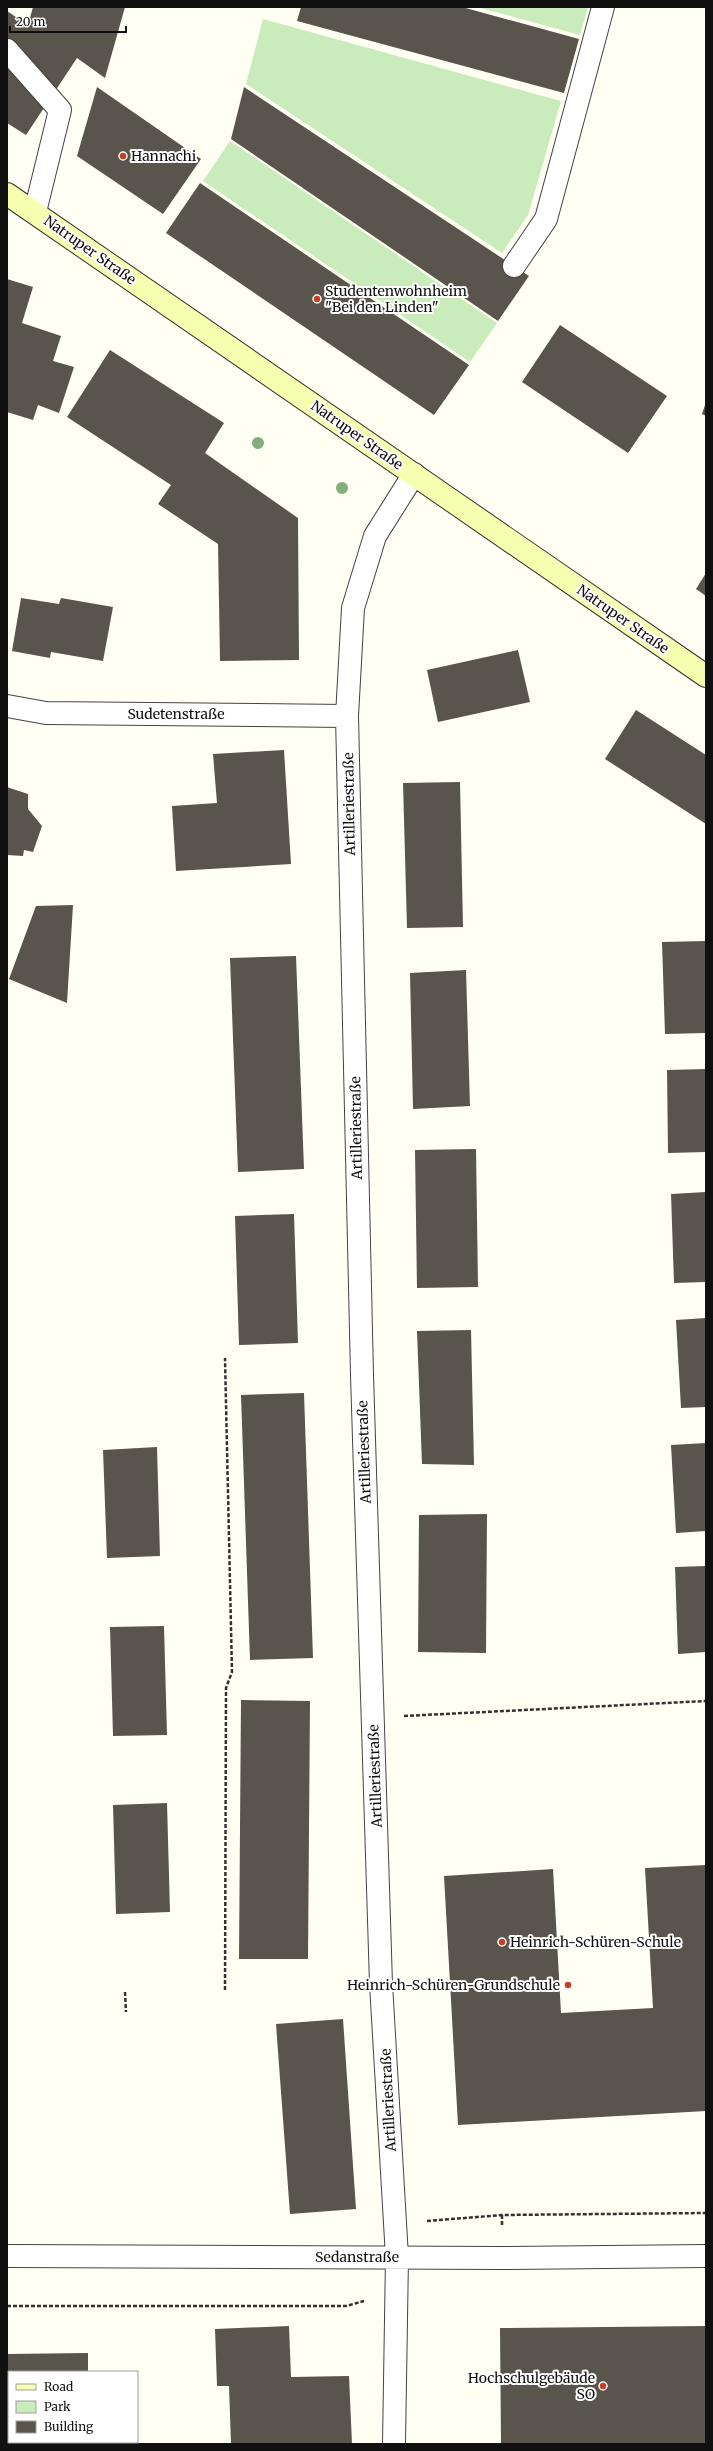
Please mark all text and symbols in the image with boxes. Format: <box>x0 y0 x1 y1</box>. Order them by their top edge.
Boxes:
scale bar <box>10 8 126 34</box>
text: 20 m <box>16 14 45 29</box>
place label: Hannachi <box>131 147 197 165</box>
marker: Hannachi <box>118 151 128 161</box>
street label: Natruper Straße <box>40 212 140 288</box>
place label: Studentenwohnheim "Bei den Linden" <box>325 282 467 316</box>
marker: Studentenwohnheim "Bei den Linden" <box>312 294 322 304</box>
street label: Natruper Straße <box>307 397 407 473</box>
street label: Natruper Straße <box>573 581 673 657</box>
street label: Sudetenstraße <box>127 705 225 723</box>
street label: Artilleriestraße <box>339 752 359 857</box>
street label: Artilleriestraße <box>346 1076 366 1181</box>
street label: Artilleriestraße <box>353 1400 375 1505</box>
street label: Artilleriestraße <box>364 1724 386 1829</box>
place label: Heinrich-Schüren-Schule <box>510 1933 681 1951</box>
marker: Heinrich-Schüren-Schule <box>497 1937 507 1947</box>
place label: Heinrich-Schüren-Grundschule <box>347 1976 560 1994</box>
marker: Heinrich-Schüren-Grundschule <box>563 1980 573 1990</box>
street label: Artilleriestraße <box>376 2048 400 2153</box>
street label: Sedanstraße <box>315 2248 399 2266</box>
place label: Hochschulgebäude SO <box>468 2369 595 2403</box>
legend <box>8 2371 138 2443</box>
text: Road <box>44 2379 73 2394</box>
marker: Hochschulgebäude SO <box>598 2381 608 2391</box>
text: Park <box>44 2399 71 2414</box>
text: Building <box>44 2419 94 2434</box>

